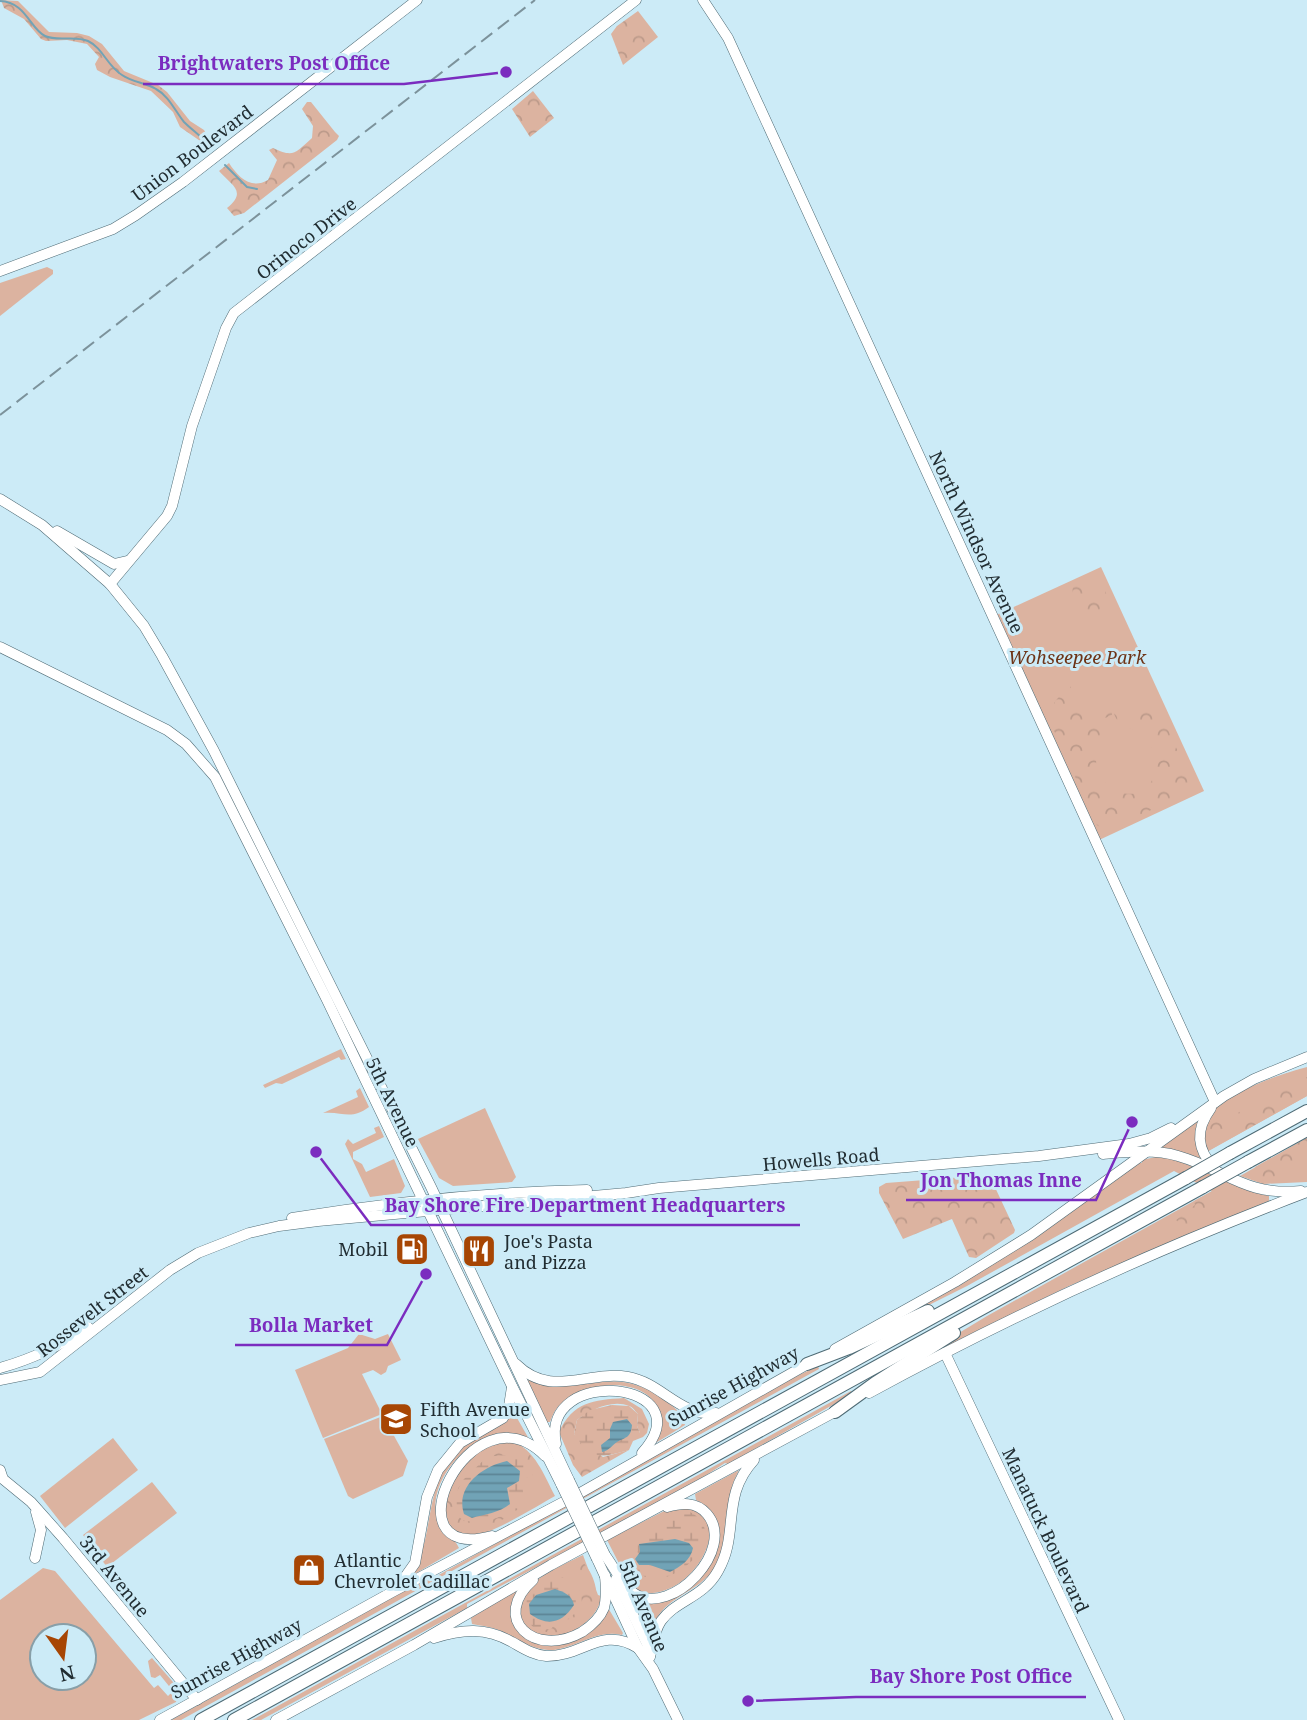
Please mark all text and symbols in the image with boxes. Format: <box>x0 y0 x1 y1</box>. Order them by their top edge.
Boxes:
callout: Brightwaters Post Office <box>143 44 404 84</box>
text: Brightwaters Post Office <box>158 50 390 76</box>
street label: Union Boulevard <box>127 100 257 206</box>
street label: Orinoco Drive <box>251 191 361 285</box>
street label: North Windsor Avenue <box>924 447 1030 637</box>
park label: Wohseepee Park <box>1008 645 1147 669</box>
street label: 5th Avenue <box>361 1053 425 1151</box>
street label: Howells Road <box>762 1142 880 1176</box>
callout: Jon Thomas Inne <box>906 1160 1096 1200</box>
text: Jon Thomas Inne <box>919 1167 1082 1193</box>
callout: Bay Shore Fire Department Headquarters <box>371 1185 800 1225</box>
text: Bay Shore Fire Department Headquarters <box>385 1192 785 1218</box>
place label: Joe's Pasta and Pizza <box>503 1229 593 1274</box>
fuel station icon: Mobil <box>393 1230 431 1268</box>
restaurant icon: Joe's Pasta and Pizza <box>460 1232 498 1270</box>
place label: Mobil <box>338 1237 388 1261</box>
street label: Rossevelt Street <box>31 1260 153 1362</box>
callout: Bolla Market <box>235 1305 387 1345</box>
text: Bolla Market <box>249 1312 373 1338</box>
street label: Sunrise Highway <box>663 1340 803 1432</box>
place label: Fifth Avenue School <box>420 1397 530 1442</box>
school or university icon: Fifth Avenue School <box>377 1400 415 1438</box>
street label: Manatuck Boulevard <box>997 1444 1095 1616</box>
street label: 3rd Avenue <box>75 1530 155 1622</box>
place label: Atlantic Chevrolet Cadillac <box>334 1548 490 1593</box>
shop icon: Atlantic Chevrolet Cadillac <box>290 1551 328 1589</box>
street label: 5th Avenue <box>614 1557 674 1655</box>
street label: Sunrise Highway <box>166 1612 306 1704</box>
north arrow <box>28 1622 98 1692</box>
callout: Bay Shore Post Office <box>856 1657 1086 1697</box>
text: N <box>57 1659 78 1688</box>
text: Bay Shore Post Office <box>870 1663 1072 1689</box>

